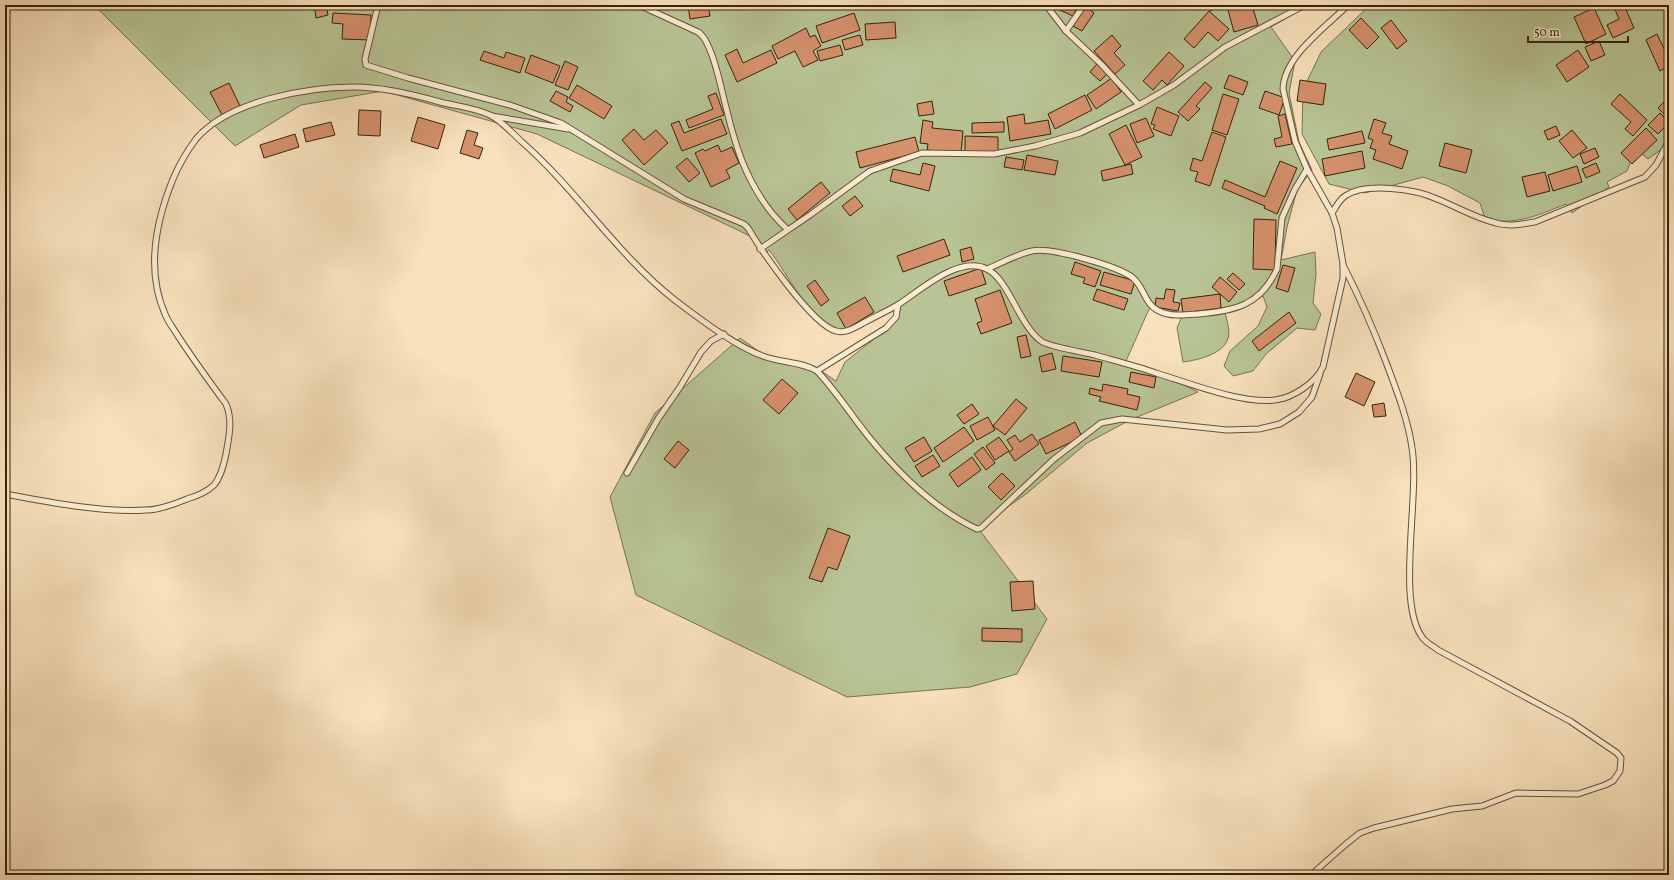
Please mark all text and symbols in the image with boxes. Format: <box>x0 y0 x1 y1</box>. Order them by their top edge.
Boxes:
scale bar <box>1528 18 1628 44</box>
text: 50 m <box>1534 25 1560 41</box>

